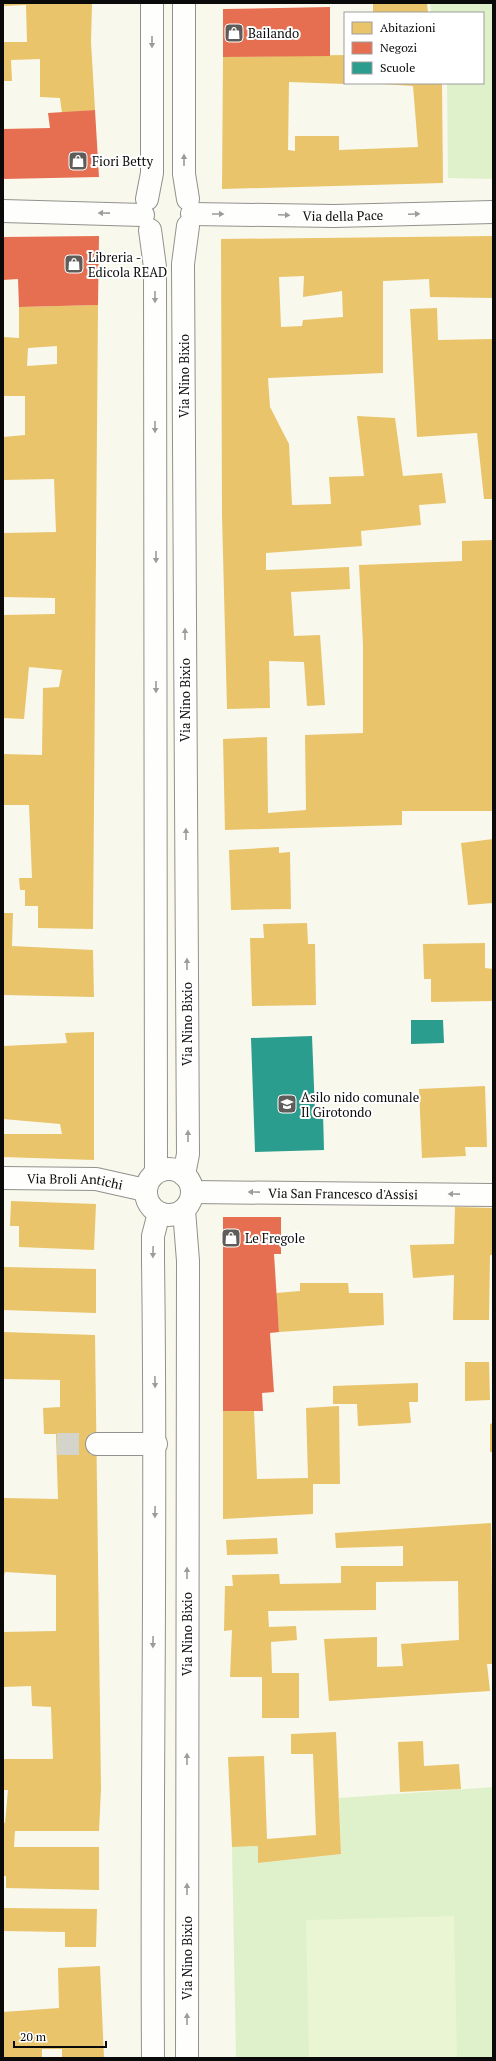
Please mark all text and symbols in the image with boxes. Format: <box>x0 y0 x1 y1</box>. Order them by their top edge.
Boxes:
legend <box>344 12 484 84</box>
text: Abitazioni <box>380 20 436 35</box>
shop icon: Bailando <box>223 22 245 44</box>
place label: Bailando <box>248 24 299 42</box>
one-way arrow <box>149 36 155 49</box>
text: Negozi <box>380 40 417 55</box>
text: Scuole <box>380 60 415 75</box>
shop icon: Fiori Betty <box>67 150 89 172</box>
place label: Fiori Betty <box>92 152 153 170</box>
one-way arrow <box>181 153 187 166</box>
street label: Via della Pace <box>303 206 384 225</box>
one-way arrow <box>97 210 110 216</box>
one-way arrow <box>212 211 225 217</box>
one-way arrow <box>278 211 290 218</box>
one-way arrow <box>408 211 421 217</box>
place label: Libreria - Edicola READ <box>88 248 167 281</box>
shop icon: Libreria - Edicola READ <box>63 253 85 275</box>
one-way arrow <box>152 291 158 304</box>
street label: Via Nino Bixio <box>175 334 193 418</box>
one-way arrow <box>152 421 158 434</box>
one-way arrow <box>153 551 159 564</box>
one-way arrow <box>182 627 188 640</box>
street label: Via Nino Bixio <box>176 658 194 742</box>
one-way arrow <box>153 681 159 694</box>
one-way arrow <box>183 827 189 840</box>
one-way arrow <box>184 957 190 970</box>
street label: Via Nino Bixio <box>178 982 196 1066</box>
place label: Asilo nido comunale Il Girotondo <box>301 1088 419 1121</box>
school or university icon: Asilo nido comunale Il Girotondo <box>276 1093 298 1115</box>
one-way arrow <box>185 1129 191 1142</box>
street label: Via Broli Antichi <box>27 1169 125 1194</box>
street label: Via San Francesco d'Assisi <box>268 1184 418 1203</box>
one-way arrow <box>247 1189 260 1195</box>
one-way arrow <box>447 1191 460 1197</box>
shop icon: Le Fregole <box>220 1227 242 1249</box>
place label: Le Fregole <box>245 1229 305 1247</box>
one-way arrow <box>150 1246 156 1259</box>
one-way arrow <box>152 1376 158 1389</box>
one-way arrow <box>152 1506 158 1519</box>
one-way arrow <box>184 1566 190 1579</box>
street label: Via Nino Bixio <box>178 1592 196 1676</box>
one-way arrow <box>150 1636 156 1649</box>
one-way arrow <box>184 1752 190 1765</box>
one-way arrow <box>184 1882 190 1895</box>
street label: Via Nino Bixio <box>178 1916 196 2000</box>
one-way arrow <box>184 2012 190 2025</box>
scale bar <box>14 2023 106 2049</box>
text: 20 m <box>20 2029 47 2044</box>

